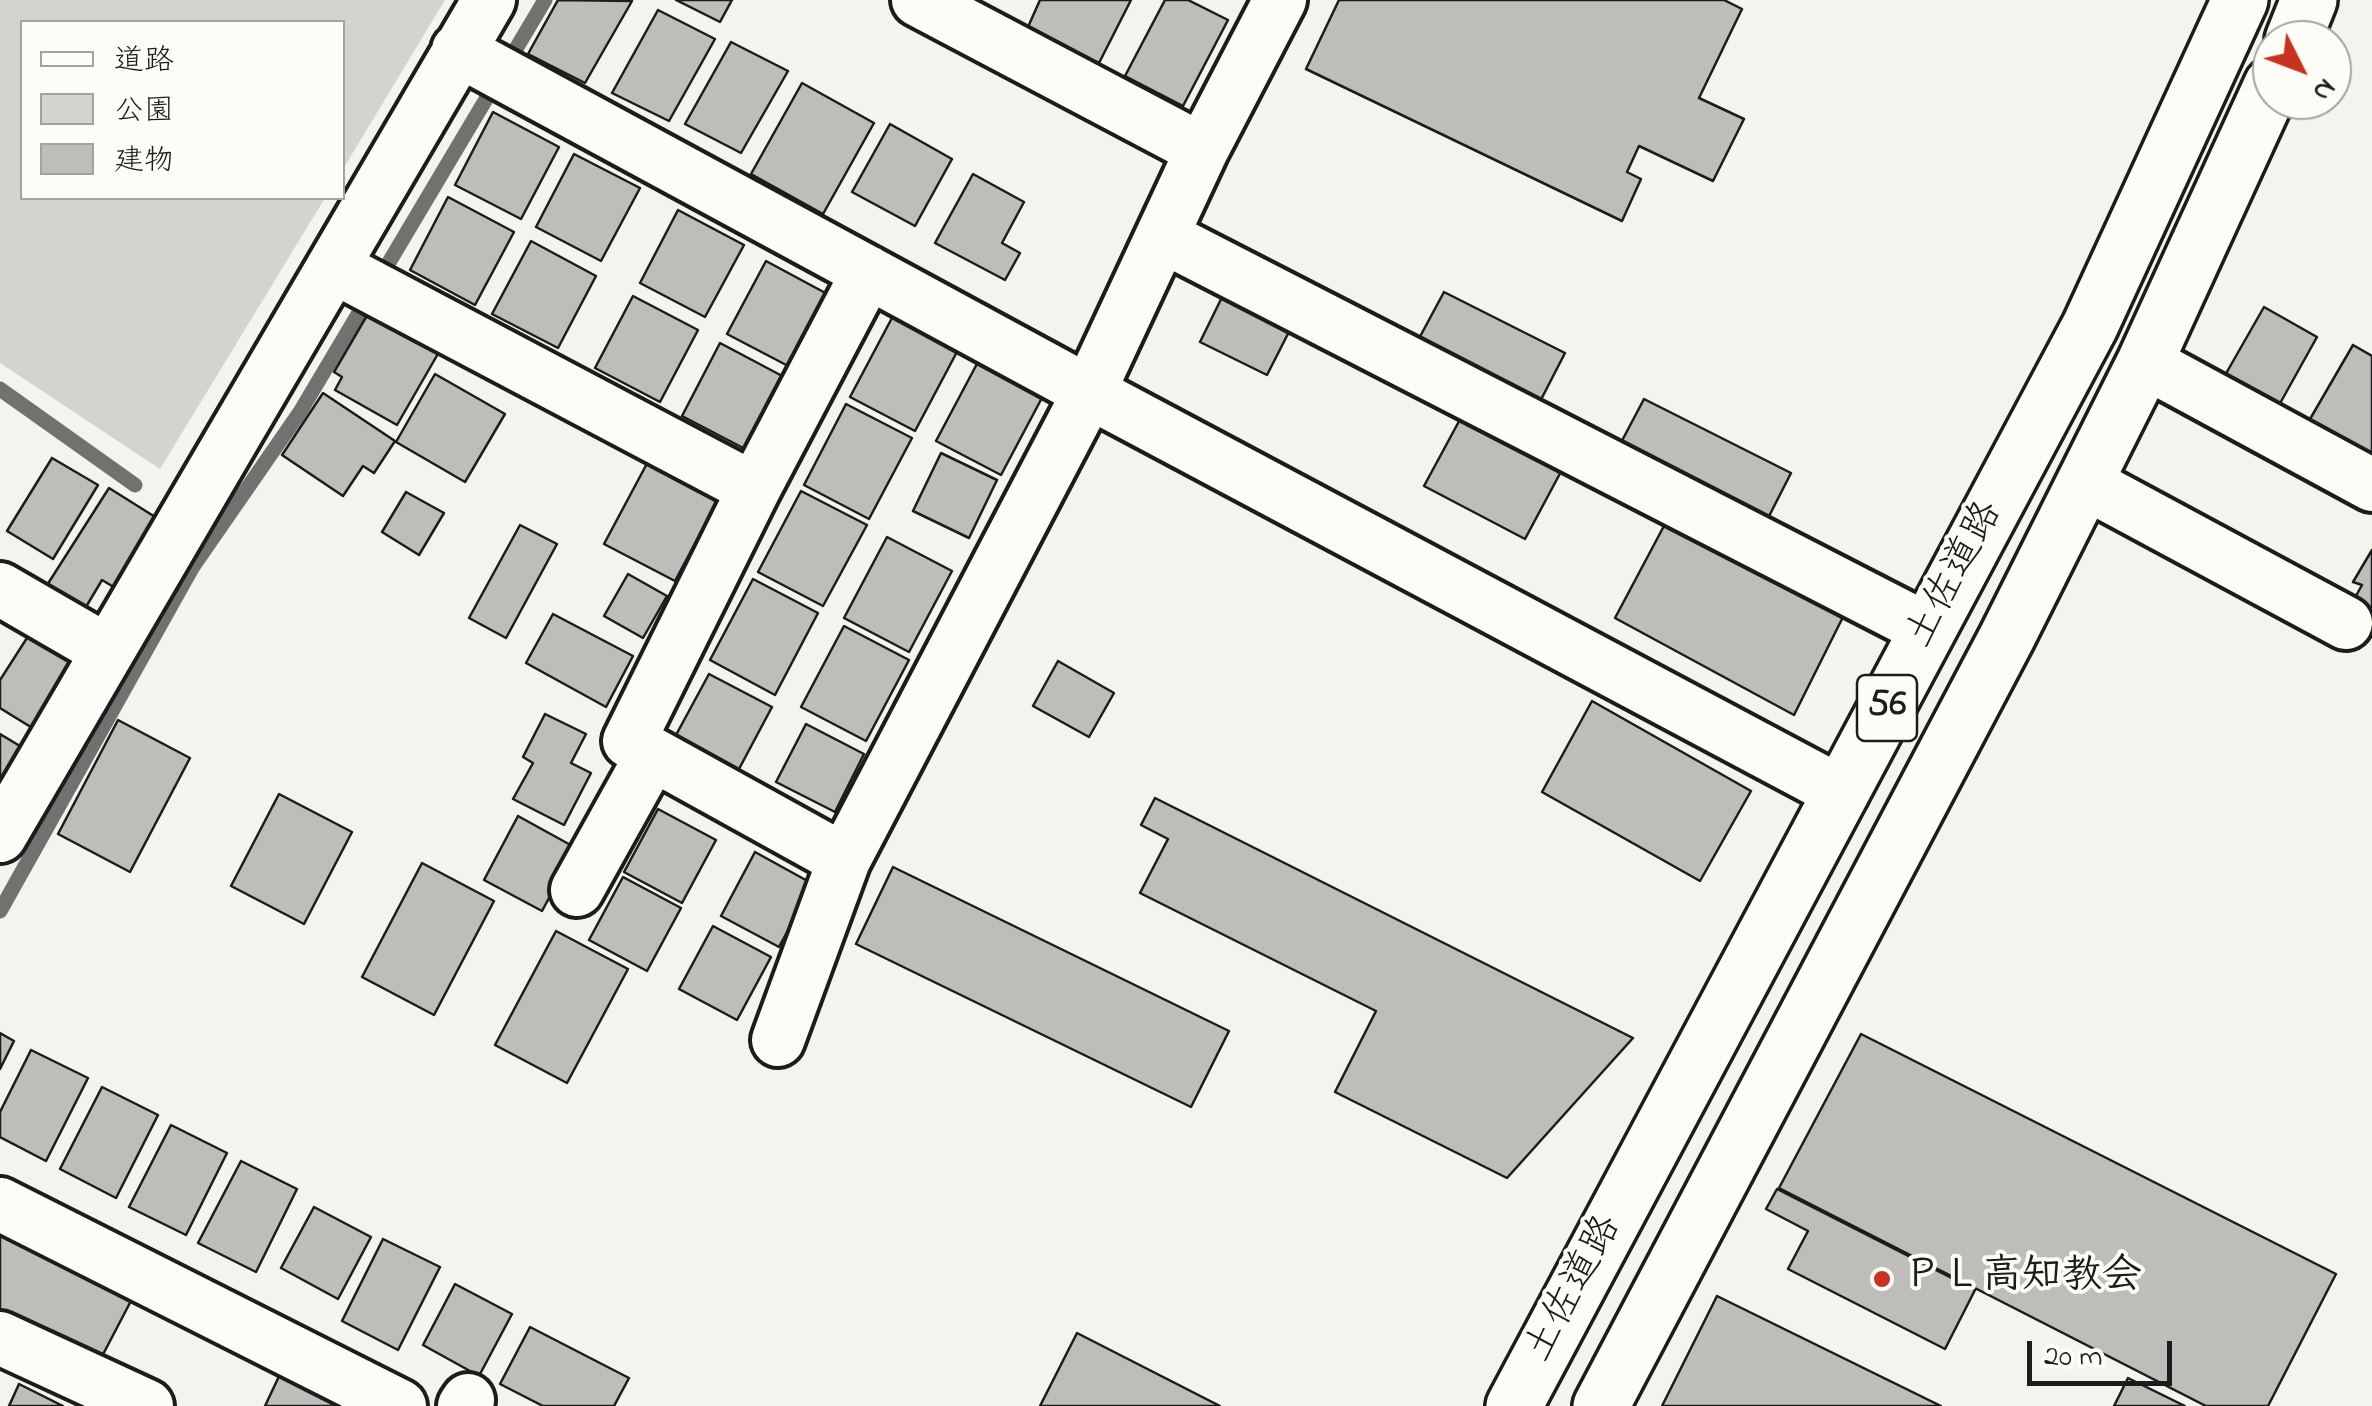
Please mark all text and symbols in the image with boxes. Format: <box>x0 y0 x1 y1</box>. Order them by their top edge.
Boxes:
legend <box>20 20 345 200</box>
north arrow <box>2252 20 2352 120</box>
text: 道路 <box>114 40 174 84</box>
text: N <box>2302 68 2345 110</box>
text: 公園 <box>114 90 174 134</box>
text: 建物 <box>114 140 174 184</box>
street label: 土佐道路 <box>1898 494 2016 658</box>
road number: 56 <box>1857 675 1917 741</box>
street label: 土佐道路 <box>1517 1208 1635 1372</box>
place label: ＰＬ高知教会 <box>1902 1255 2142 1303</box>
marker: ＰＬ高知教会 <box>1871 1268 1893 1290</box>
scale bar <box>2032 1321 2177 1383</box>
text: 20 m <box>2044 1336 2103 1380</box>

